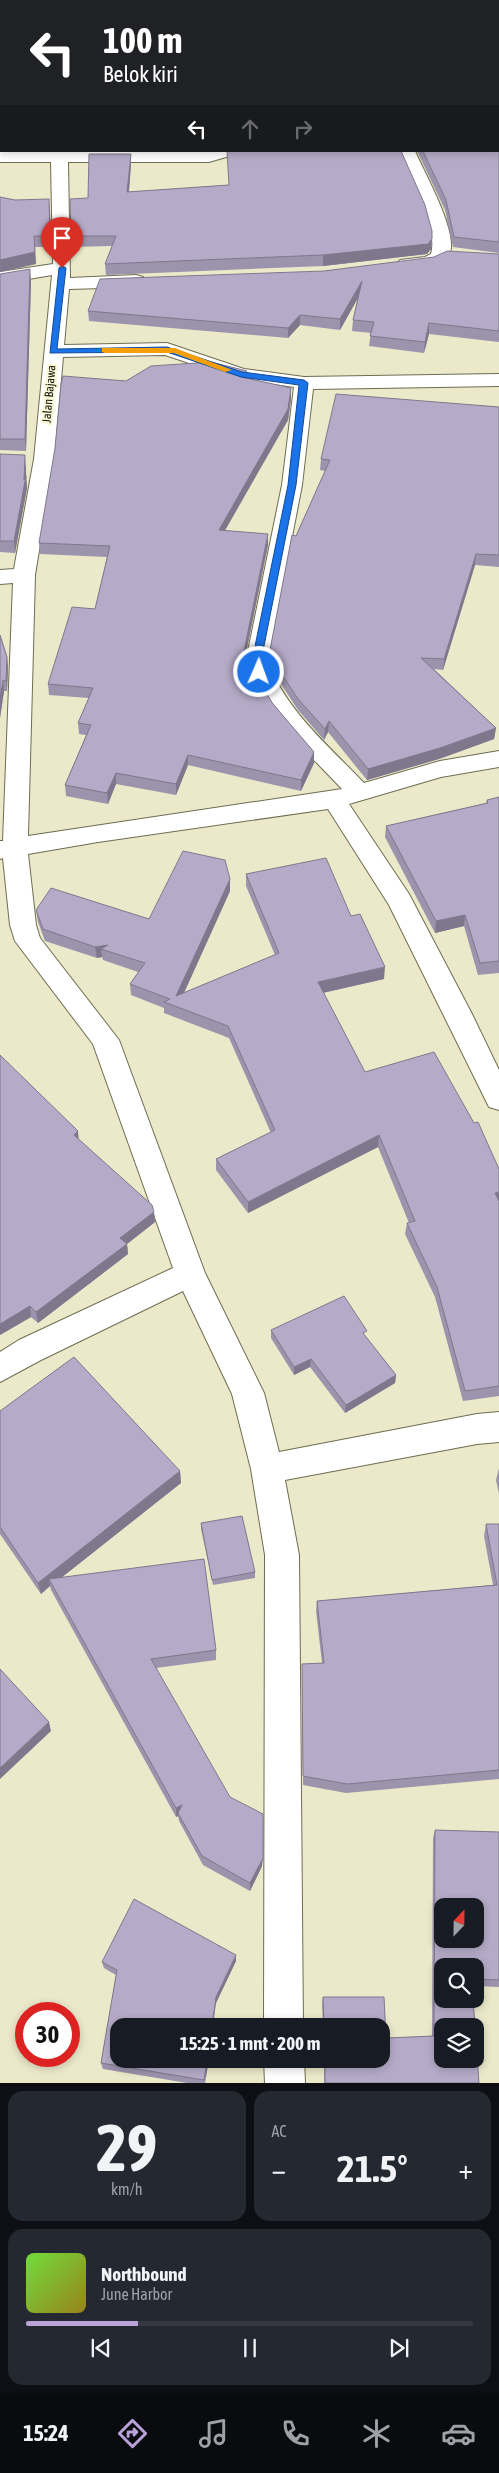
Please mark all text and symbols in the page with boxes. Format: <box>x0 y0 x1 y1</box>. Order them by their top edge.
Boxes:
icon: left <box>20 20 85 85</box>
text: 100 m <box>103 20 182 60</box>
text: Belok kiri <box>103 61 178 87</box>
icon: left <box>183 115 211 143</box>
icon: ahead <box>236 115 264 143</box>
icon: right <box>289 115 317 143</box>
pin <box>41 217 83 268</box>
icon: arrive <box>48 224 76 252</box>
street label: Jalan Bajawa <box>40 365 58 423</box>
position arrow <box>232 645 284 697</box>
north arrow <box>434 1898 484 1948</box>
map controls <box>434 1898 484 2068</box>
button: search <box>434 1958 484 2008</box>
speed limit sign: 30 <box>15 2002 80 2067</box>
button: layers <box>434 2018 484 2068</box>
text: 15:25 · 1 mnt · 200 m <box>180 2032 320 2054</box>
text: 29 <box>96 2110 157 2185</box>
text: AC <box>272 2122 287 2140</box>
text: 21.5° <box>337 2147 408 2190</box>
text: − <box>272 2153 286 2185</box>
text: + <box>458 2153 473 2185</box>
text: km/h <box>111 2180 143 2198</box>
text: Northbound <box>101 2263 187 2285</box>
text: June Harbor <box>101 2285 172 2303</box>
icon: previous <box>87 2334 115 2362</box>
icon: pause <box>236 2334 264 2362</box>
icon: next <box>385 2334 413 2362</box>
icon: directions <box>115 2416 150 2451</box>
icon: music <box>196 2416 231 2451</box>
icon: phone <box>278 2416 313 2451</box>
icon: climate <box>359 2416 394 2451</box>
icon: car <box>441 2416 476 2451</box>
text: 15:24 <box>23 2420 69 2446</box>

